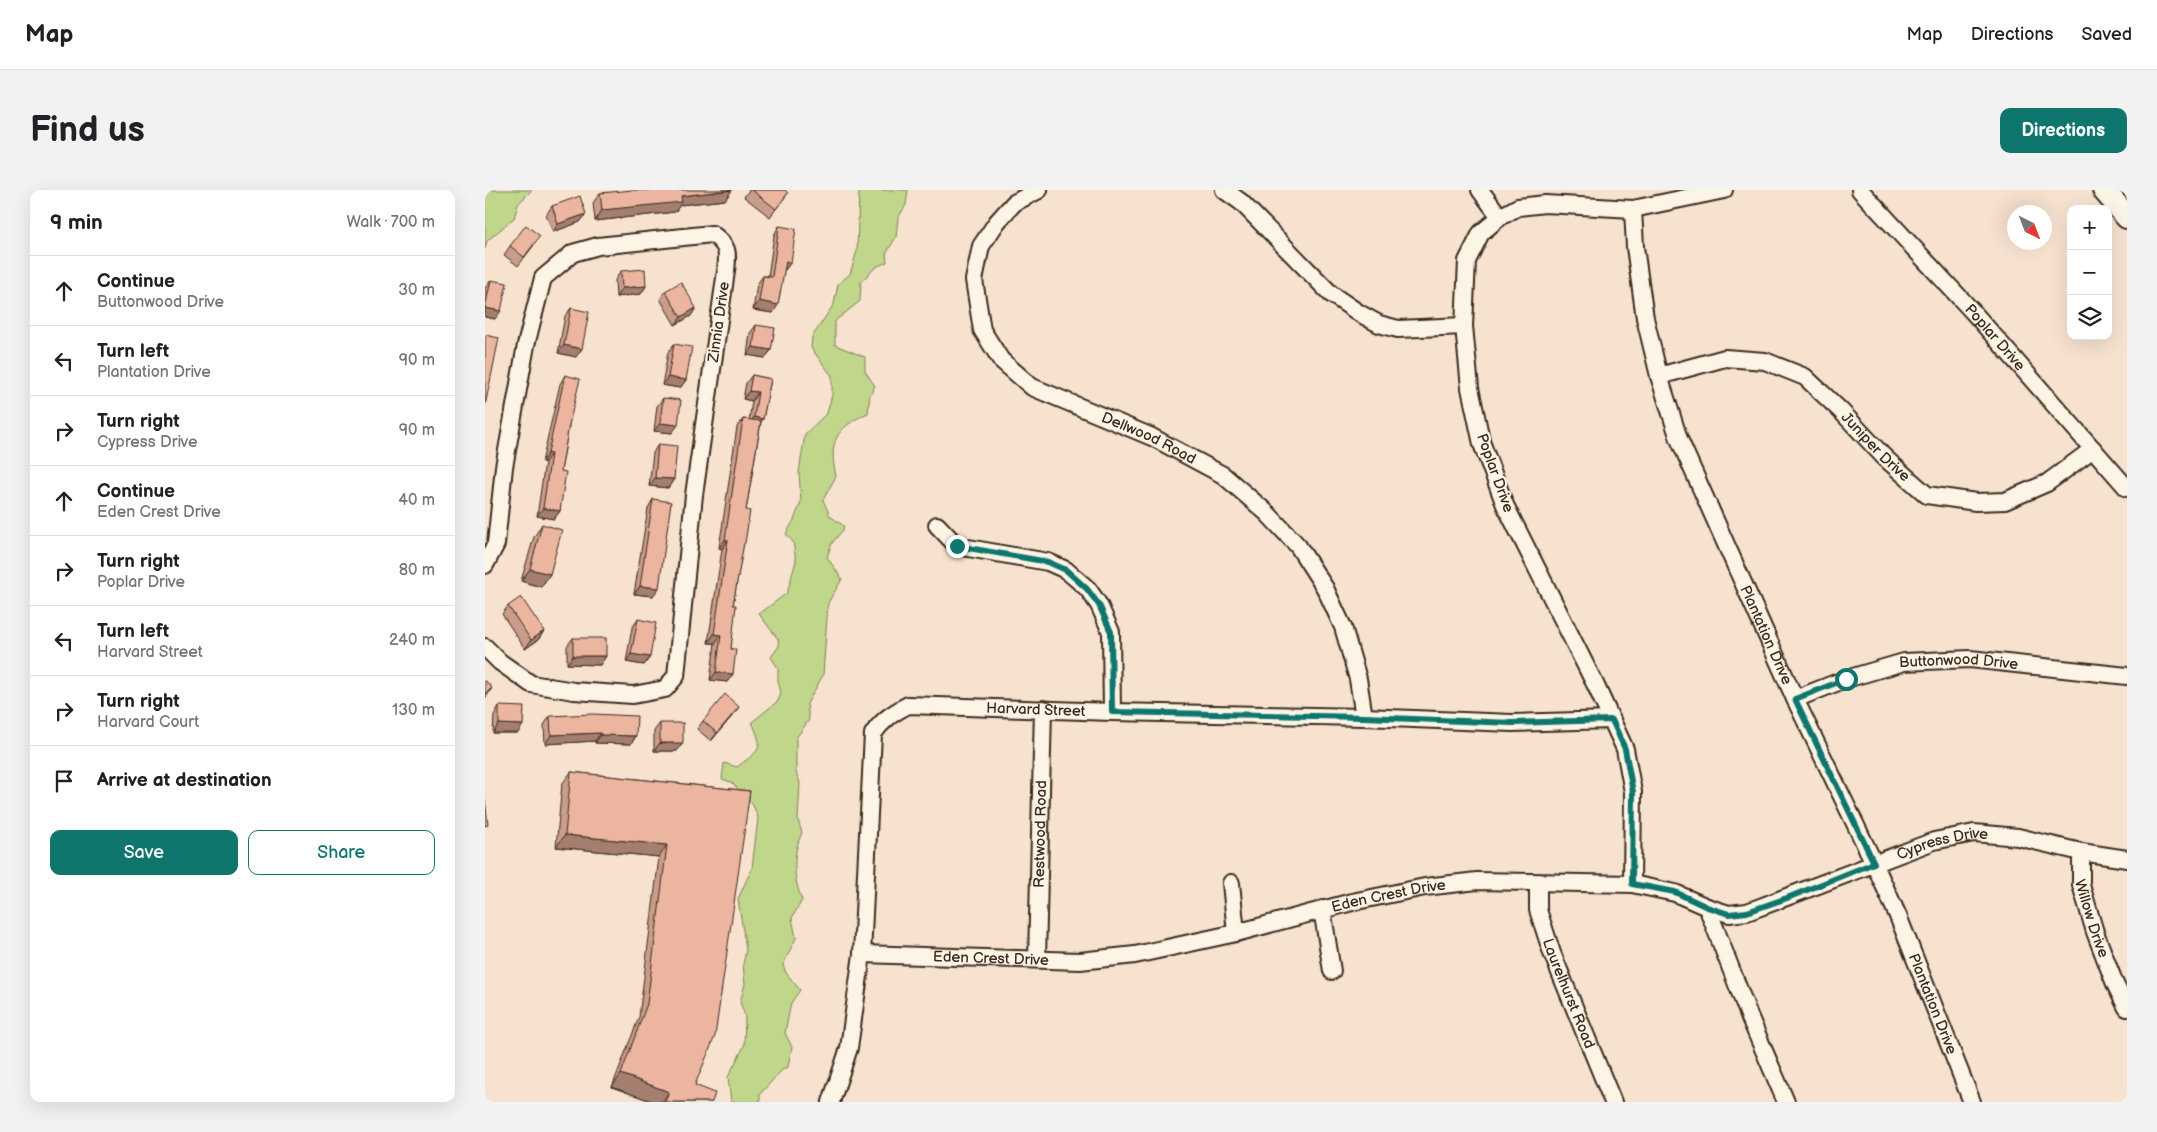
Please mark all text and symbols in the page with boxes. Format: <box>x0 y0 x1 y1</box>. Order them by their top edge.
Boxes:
text: Map <box>25 20 73 49</box>
text: Map <box>1907 24 1943 45</box>
text: Directions <box>1971 24 2053 45</box>
text: Saved <box>2081 24 2132 45</box>
button: Directions <box>2000 108 2127 153</box>
text: Find us <box>30 109 145 152</box>
north arrow <box>2007 205 2052 250</box>
map controls <box>2067 205 2112 340</box>
button: + <box>2067 205 2112 250</box>
text: 9 min <box>50 210 103 235</box>
text: Walk · 700 m <box>347 213 435 232</box>
button: − <box>2067 250 2112 295</box>
text: Continue <box>97 270 175 293</box>
icon: ahead <box>50 277 78 305</box>
text: 30 m <box>398 281 435 300</box>
street label: Zinnia Drive <box>704 281 734 364</box>
text: Buttonwood Drive <box>97 293 224 312</box>
button: layers <box>2067 295 2112 340</box>
street label: Poplar Drive <box>1961 300 2030 375</box>
text: Turn left <box>97 340 169 363</box>
icon: left <box>50 347 78 375</box>
text: 90 m <box>399 351 435 370</box>
text: Plantation Drive <box>97 363 211 382</box>
street label: Dellwood Road <box>1099 408 1199 468</box>
street label: Juniper Drive <box>1837 408 1914 486</box>
text: Turn right <box>97 410 180 433</box>
icon: right <box>50 417 78 445</box>
text: 90 m <box>399 421 435 440</box>
street label: Poplar Drive <box>1472 431 1518 515</box>
text: Cypress Drive <box>97 433 198 452</box>
text: Continue <box>97 480 175 503</box>
icon: ahead <box>50 487 78 515</box>
text: 40 m <box>398 491 435 510</box>
text: Eden Crest Drive <box>97 503 221 522</box>
route end <box>946 535 969 558</box>
text: Turn right <box>97 550 180 573</box>
icon: right <box>50 557 78 585</box>
text: 80 m <box>399 561 435 580</box>
text: Poplar Drive <box>97 573 185 592</box>
street label: Plantation Drive <box>1736 582 1797 688</box>
text: Turn left <box>97 620 169 643</box>
icon: left <box>50 627 78 655</box>
text: 240 m <box>389 631 435 650</box>
text: Harvard Street <box>97 643 203 662</box>
street label: Buttonwood Drive <box>1899 649 2019 674</box>
route start <box>1835 668 1858 691</box>
text: Turn right <box>97 690 180 713</box>
icon: right <box>50 697 78 725</box>
street label: Harvard Street <box>986 698 1086 721</box>
text: 130 m <box>392 701 435 720</box>
text: Harvard Court <box>97 713 199 732</box>
icon: arrive <box>50 767 78 795</box>
text: Arrive at destination <box>97 769 272 792</box>
street label: Restwood Road <box>1029 780 1051 888</box>
street label: Cypress Drive <box>1894 823 1989 864</box>
button: Save <box>50 830 238 875</box>
button: Share <box>248 830 435 875</box>
street label: Eden Crest Drive <box>1329 875 1447 917</box>
street label: Willow Drive <box>2070 877 2113 960</box>
street label: Laurelhurst Road <box>1538 936 1600 1051</box>
street label: Eden Crest Drive <box>933 947 1049 970</box>
street label: Plantation Drive <box>1904 951 1962 1057</box>

